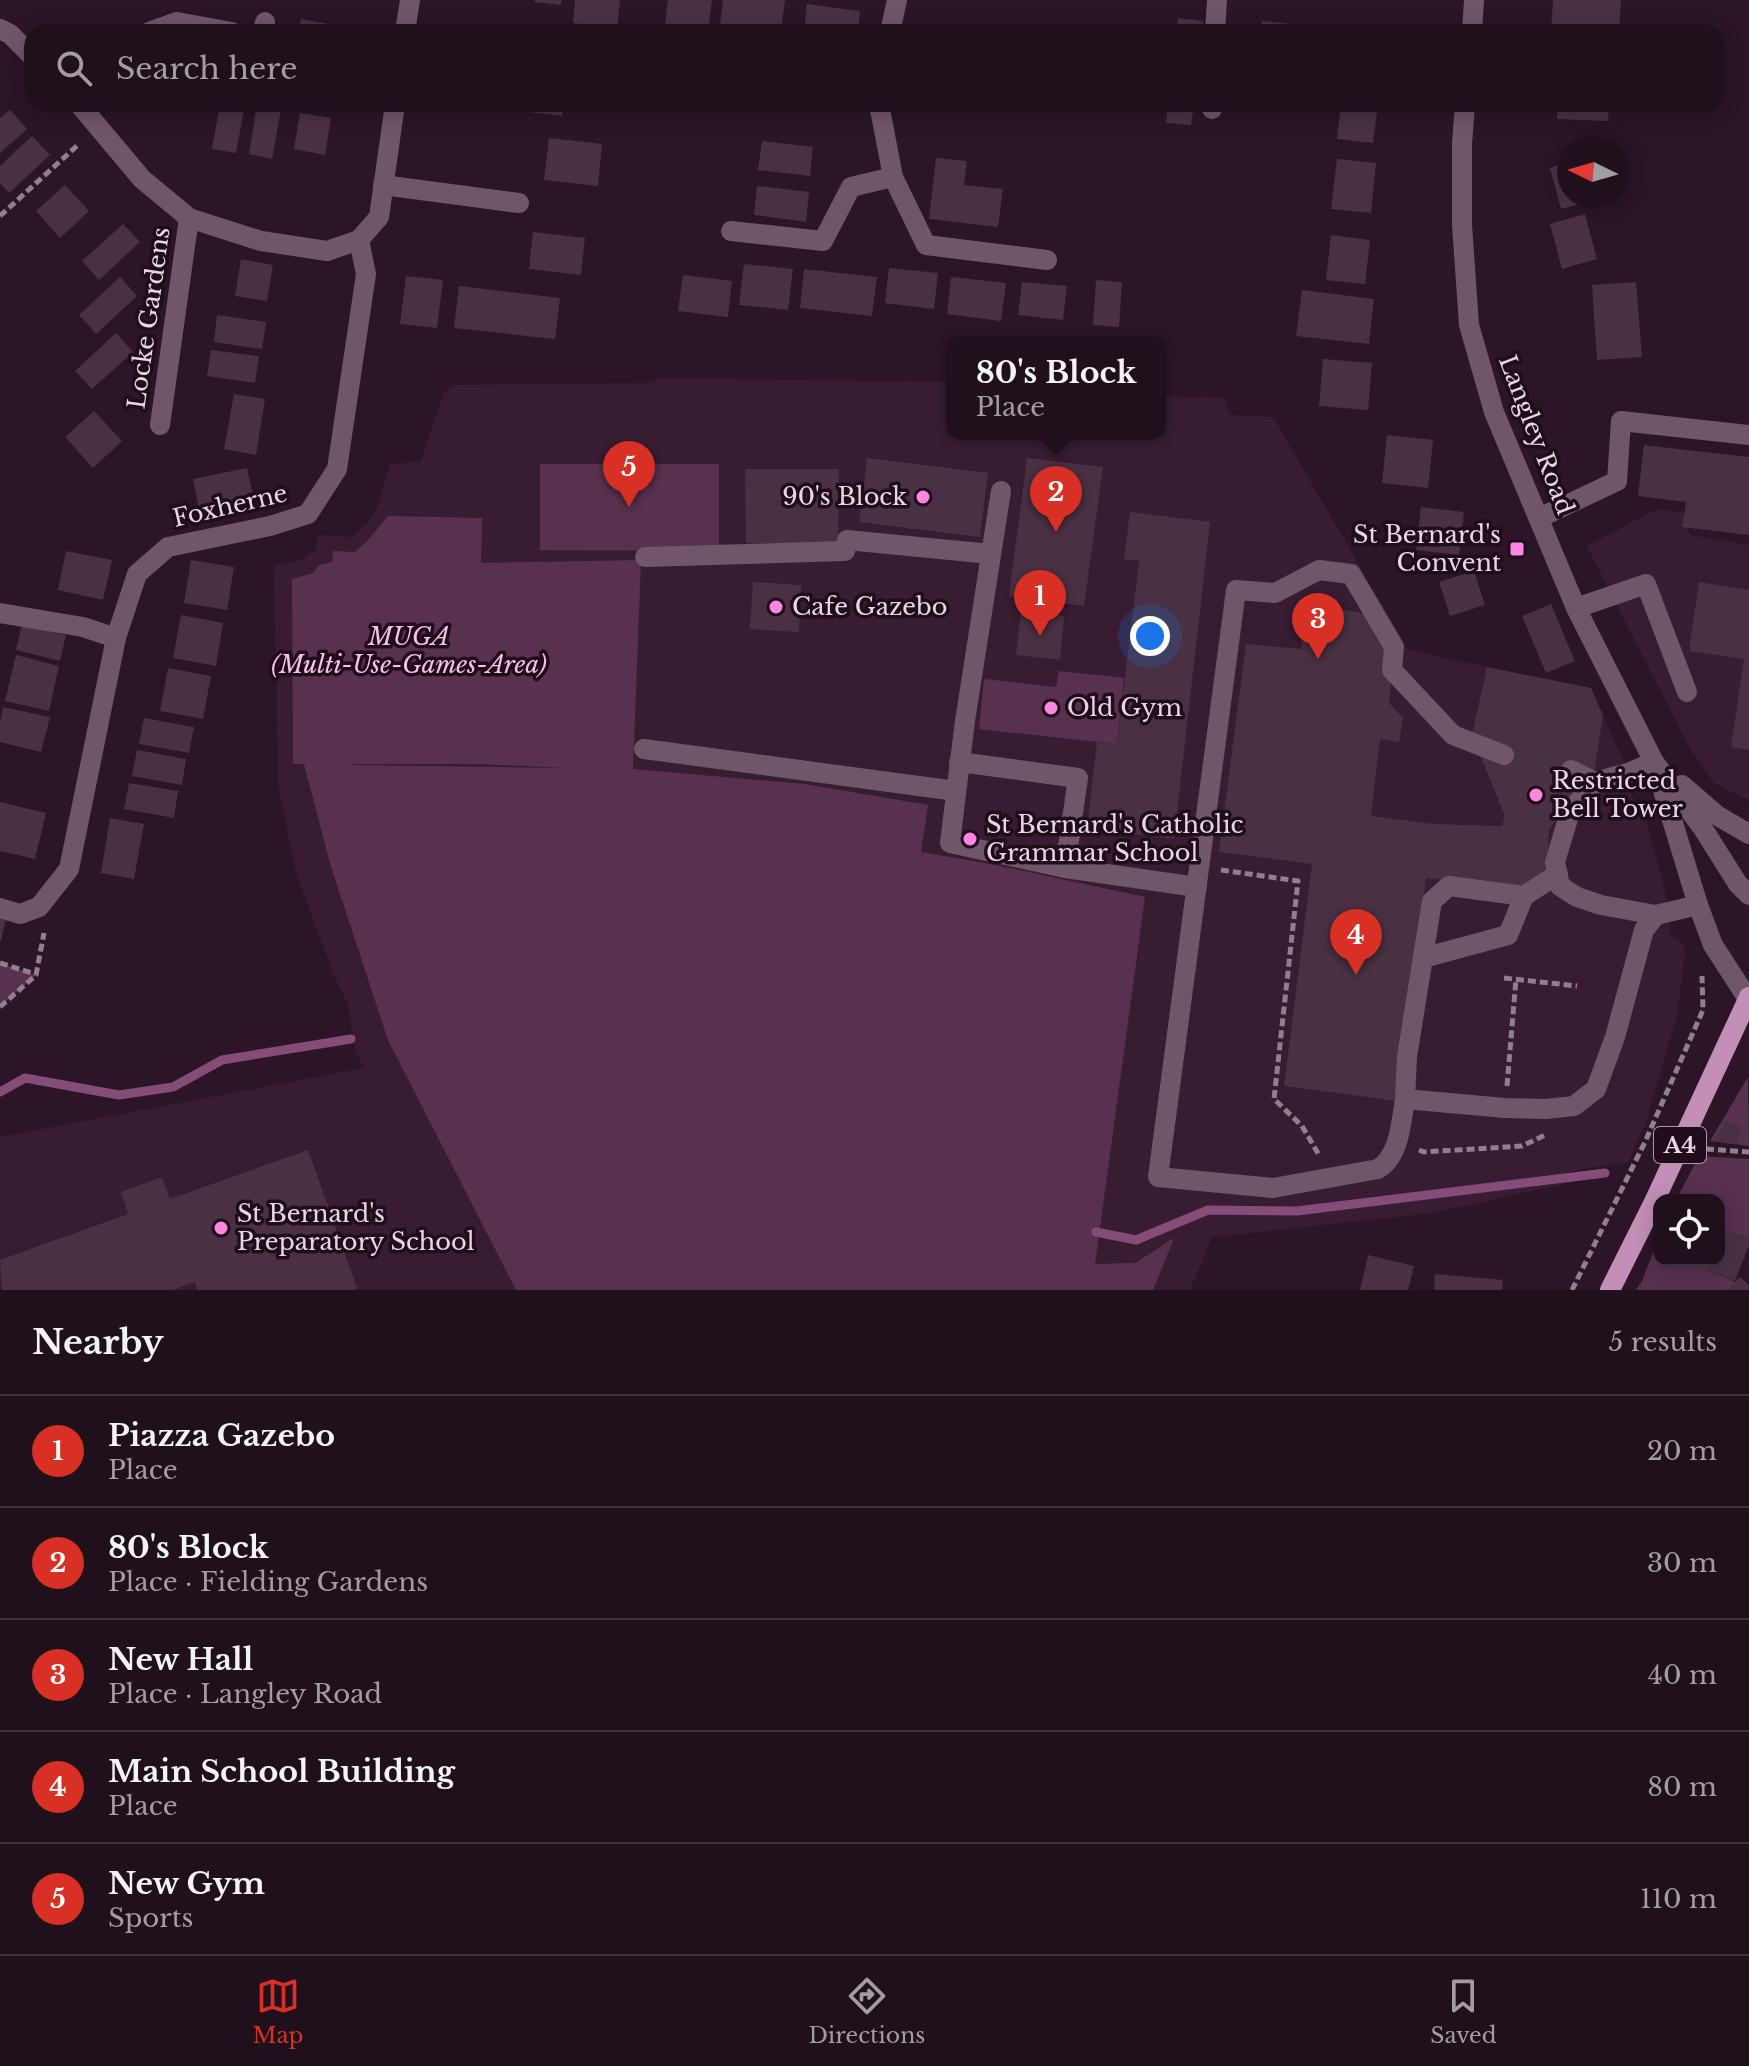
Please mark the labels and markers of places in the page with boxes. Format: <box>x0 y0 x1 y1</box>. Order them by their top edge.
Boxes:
pin: 5 <box>603 441 655 507</box>
pin: 2 <box>1030 466 1082 532</box>
place label: 90's Block <box>782 482 907 511</box>
marker: 90's Block <box>914 488 932 506</box>
place label: St Bernard's Convent <box>1353 520 1501 577</box>
marker: St Bernard's Convent <box>1508 540 1526 558</box>
pin: 1 <box>1014 570 1066 636</box>
place label: Cafe Gazebo <box>792 592 948 621</box>
pin: 3 <box>1292 593 1344 659</box>
marker: Cafe Gazebo <box>767 598 785 616</box>
place label: Old Gym <box>1067 693 1182 722</box>
marker: Old Gym <box>1042 699 1060 717</box>
place label: Restricted Bell Tower <box>1552 766 1684 823</box>
marker: Restricted Bell Tower <box>1527 786 1545 804</box>
place label: St Bernard's Catholic Grammar School <box>986 810 1244 867</box>
marker: St Bernard's Catholic Grammar School <box>961 830 979 848</box>
pin: 4 <box>1330 909 1382 975</box>
place label: St Bernard's Preparatory School <box>237 1199 475 1256</box>
marker: St Bernard's Preparatory School <box>212 1219 230 1237</box>

